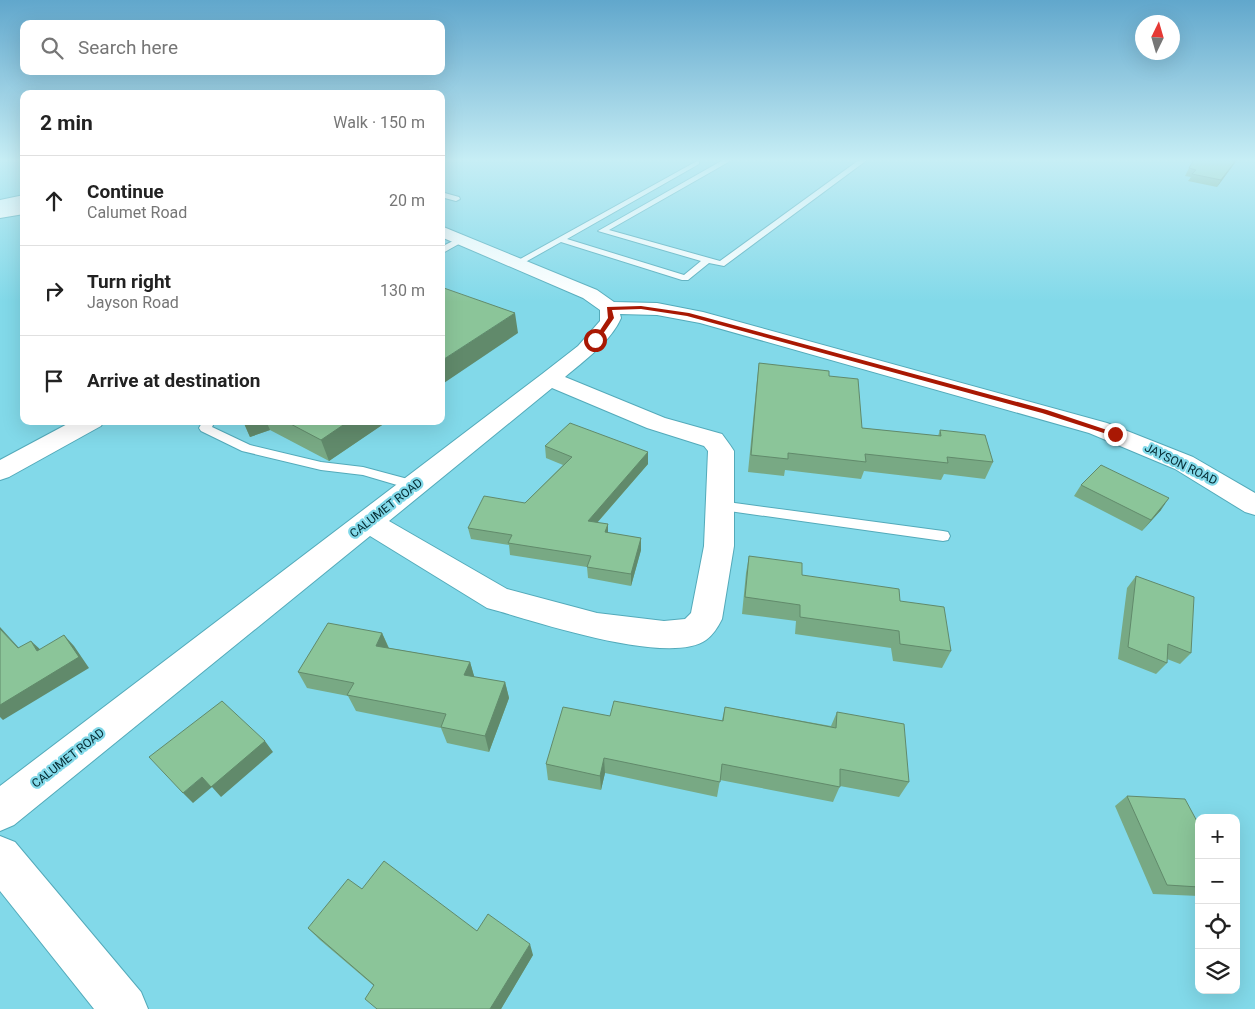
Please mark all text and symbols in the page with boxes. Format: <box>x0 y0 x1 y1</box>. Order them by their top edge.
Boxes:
north arrow <box>1135 15 1180 60</box>
search box <box>20 20 445 75</box>
icon: search <box>38 34 66 62</box>
text: Search here <box>78 36 178 59</box>
text: 2 min <box>40 111 93 135</box>
text: Walk · 150 m <box>333 113 425 132</box>
text: Continue <box>87 180 164 203</box>
icon: ahead <box>40 187 68 215</box>
text: 20 m <box>389 191 425 210</box>
text: Calumet Road <box>87 203 187 222</box>
text: Turn right <box>87 270 171 293</box>
icon: right <box>40 277 68 305</box>
text: 130 m <box>380 281 425 300</box>
text: Jayson Road <box>87 293 179 312</box>
route start <box>584 329 607 352</box>
icon: arrive <box>40 367 68 395</box>
text: Arrive at destination <box>87 369 260 392</box>
route end <box>1104 423 1127 446</box>
street label: JAYSON ROAD <box>1142 440 1220 488</box>
street label: CALUMET ROAD <box>347 475 425 541</box>
street label: CALUMET ROAD <box>29 725 107 791</box>
map controls <box>1195 814 1240 994</box>
button: + <box>1195 814 1240 859</box>
button: − <box>1195 859 1240 904</box>
button: locate <box>1195 904 1240 949</box>
button: layers <box>1195 949 1240 994</box>

